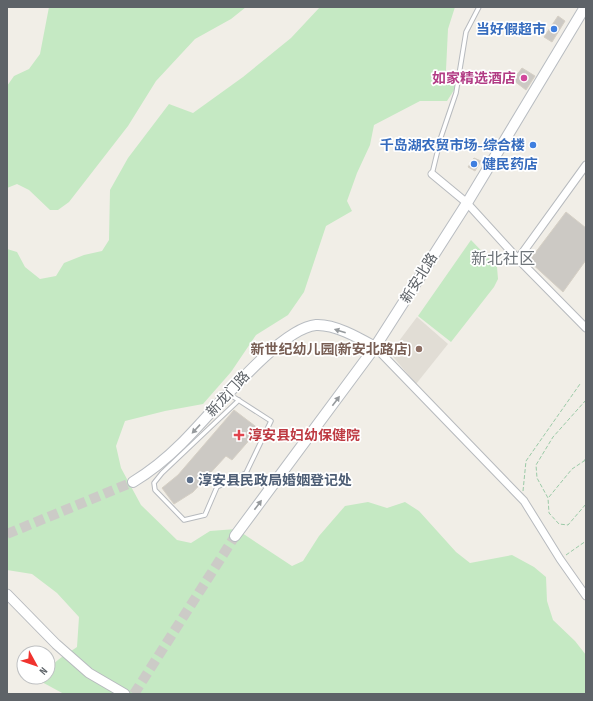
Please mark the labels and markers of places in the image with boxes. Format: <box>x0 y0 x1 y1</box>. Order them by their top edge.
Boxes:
place label: 当好假超市 <box>476 21 546 38</box>
marker: 当好假超市 <box>549 24 559 34</box>
place label: 如家精选酒店 <box>432 70 516 87</box>
marker: 如家精选酒店 <box>519 73 529 83</box>
place label: 千岛湖农贸市场-综合楼 <box>380 137 525 154</box>
marker: 千岛湖农贸市场-综合楼 <box>528 140 538 150</box>
place label: 健民药店 <box>482 156 538 173</box>
marker: 健民药店 <box>469 159 479 169</box>
place label: 新世纪幼儿园(新安北路店) <box>251 341 411 358</box>
marker: 新世纪幼儿园(新安北路店) <box>414 344 424 354</box>
place label: 淳安县妇幼保健院 <box>248 427 360 444</box>
marker: 淳安县妇幼保健院 <box>233 429 245 441</box>
place label: 淳安县民政局婚姻登记处 <box>198 472 352 489</box>
marker: 淳安县民政局婚姻登记处 <box>185 475 195 485</box>

